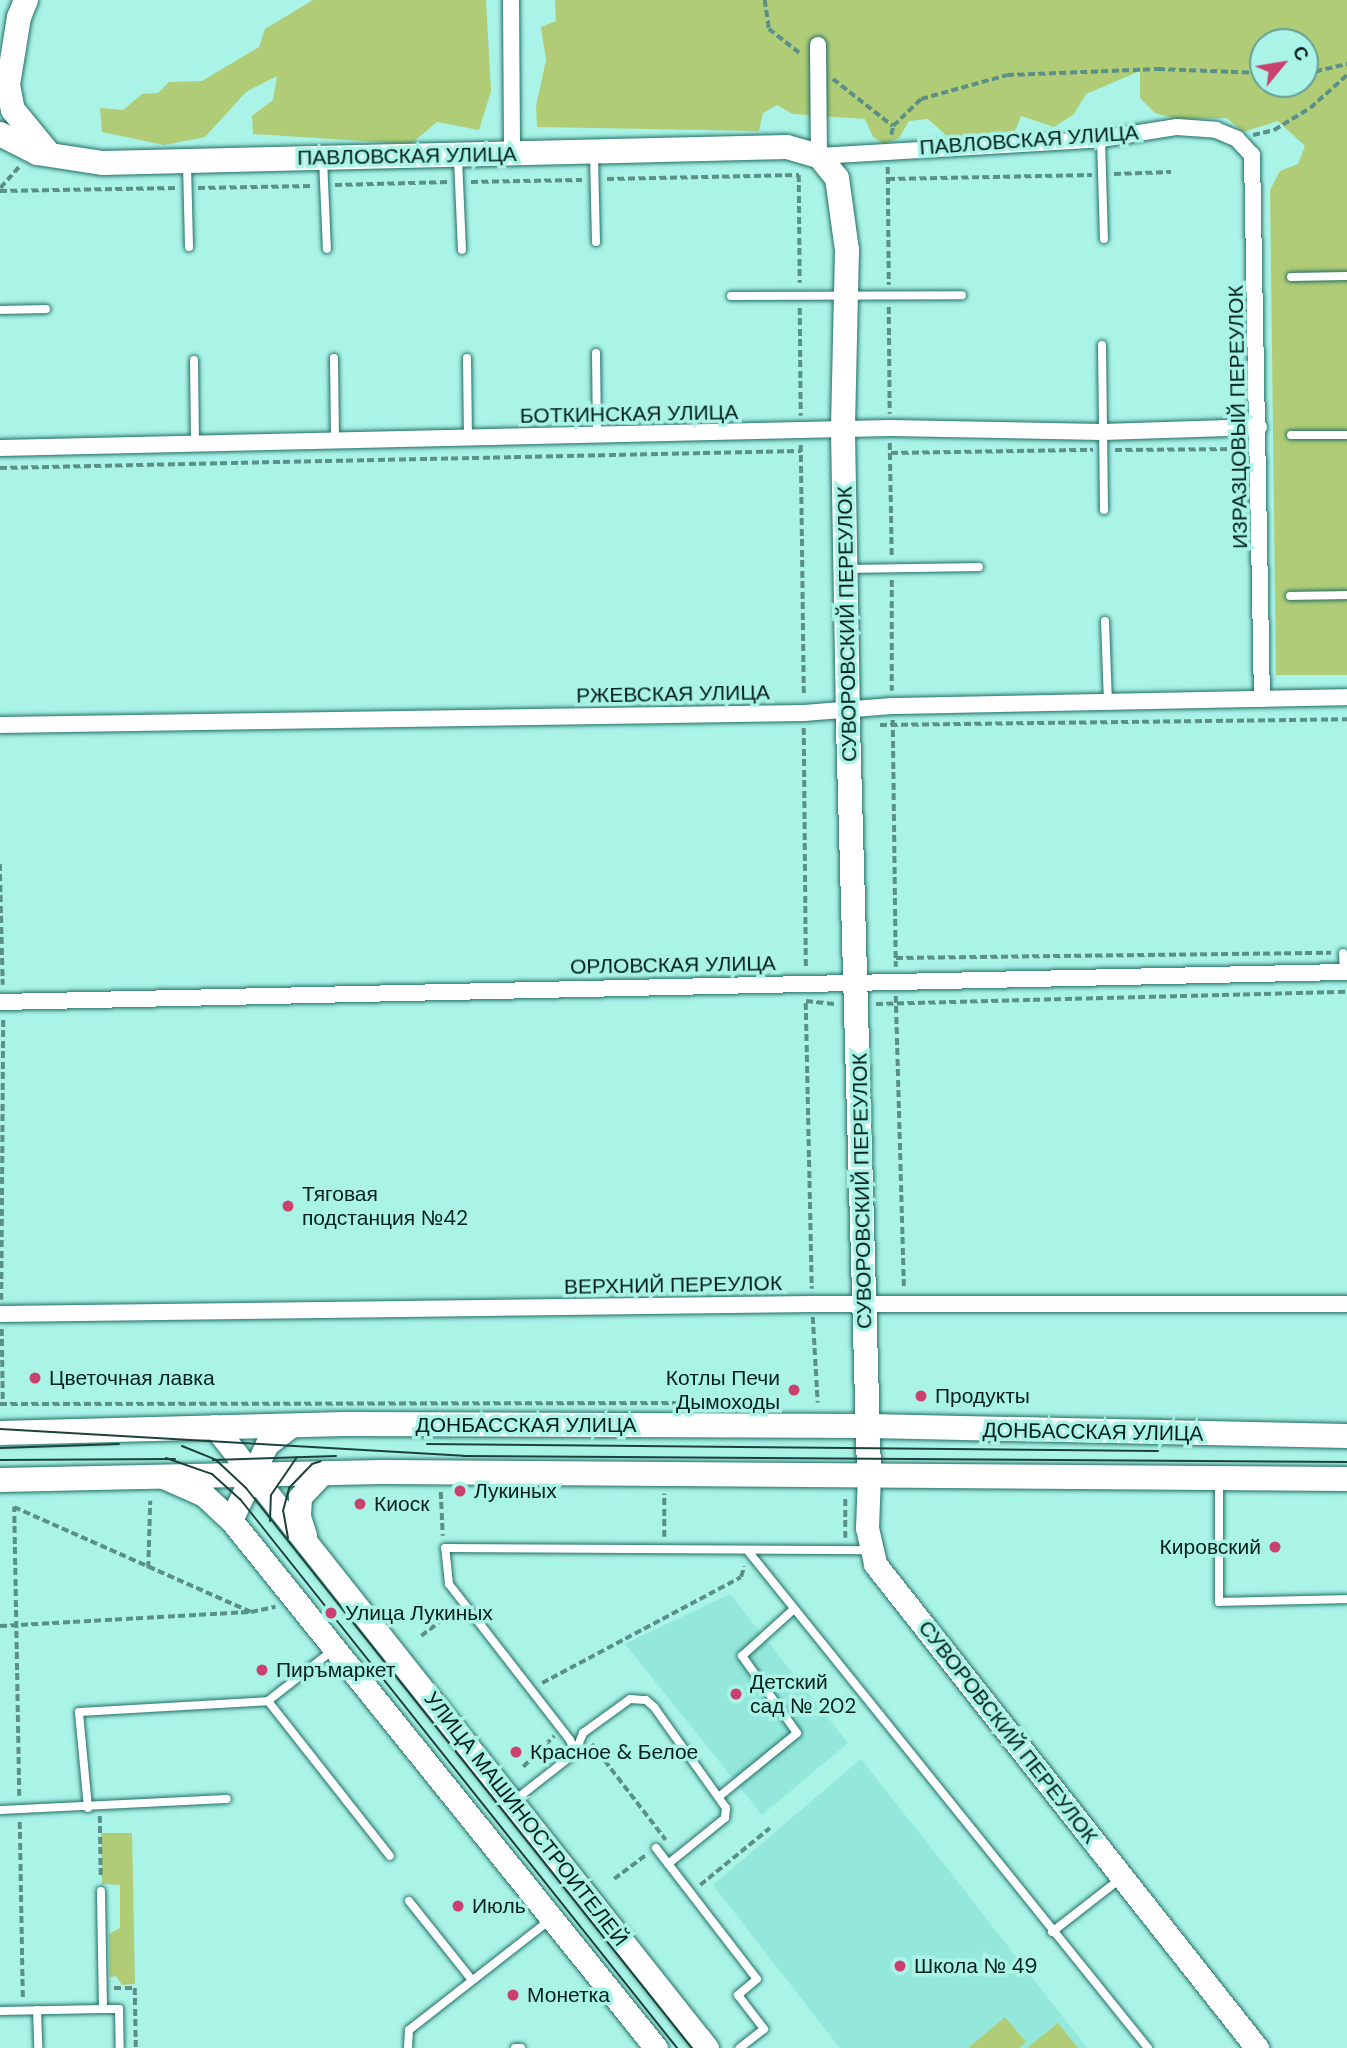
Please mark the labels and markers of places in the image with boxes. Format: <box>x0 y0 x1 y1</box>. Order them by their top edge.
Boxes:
place label: Тяговая подстанция №42 <box>302 1181 468 1231</box>
marker: Тяговая подстанция №42 <box>280 1198 296 1214</box>
place label: Цветочная лавка <box>49 1365 215 1391</box>
place label: Котлы Печи Дымоходы <box>666 1365 780 1415</box>
marker: Цветочная лавка <box>27 1370 43 1386</box>
marker: Котлы Печи Дымоходы <box>786 1382 802 1398</box>
place label: Продукты <box>935 1383 1030 1409</box>
marker: Продукты <box>913 1388 929 1404</box>
place label: Лукиных <box>474 1478 557 1504</box>
marker: Лукиных <box>452 1483 468 1499</box>
place label: Киоск <box>374 1491 429 1517</box>
marker: Киоск <box>352 1496 368 1512</box>
place label: Кировский <box>1160 1534 1261 1560</box>
marker: Кировский <box>1267 1539 1283 1555</box>
place label: Улица Лукиных <box>345 1600 493 1626</box>
marker: Улица Лукиных <box>323 1605 339 1621</box>
place label: Пиръмаркет <box>276 1657 395 1683</box>
marker: Пиръмаркет <box>254 1662 270 1678</box>
place label: Детский сад № 202 <box>750 1669 856 1719</box>
marker: Детский сад № 202 <box>728 1686 744 1702</box>
place label: Красное & Белое <box>530 1739 698 1765</box>
marker: Красное & Белое <box>508 1744 524 1760</box>
place label: Июль <box>472 1893 526 1919</box>
marker: Июль <box>450 1898 466 1914</box>
place label: Школа № 49 <box>914 1953 1037 1979</box>
marker: Школа № 49 <box>892 1958 908 1974</box>
place label: Монетка <box>527 1982 610 2008</box>
marker: Монетка <box>505 1987 521 2003</box>

